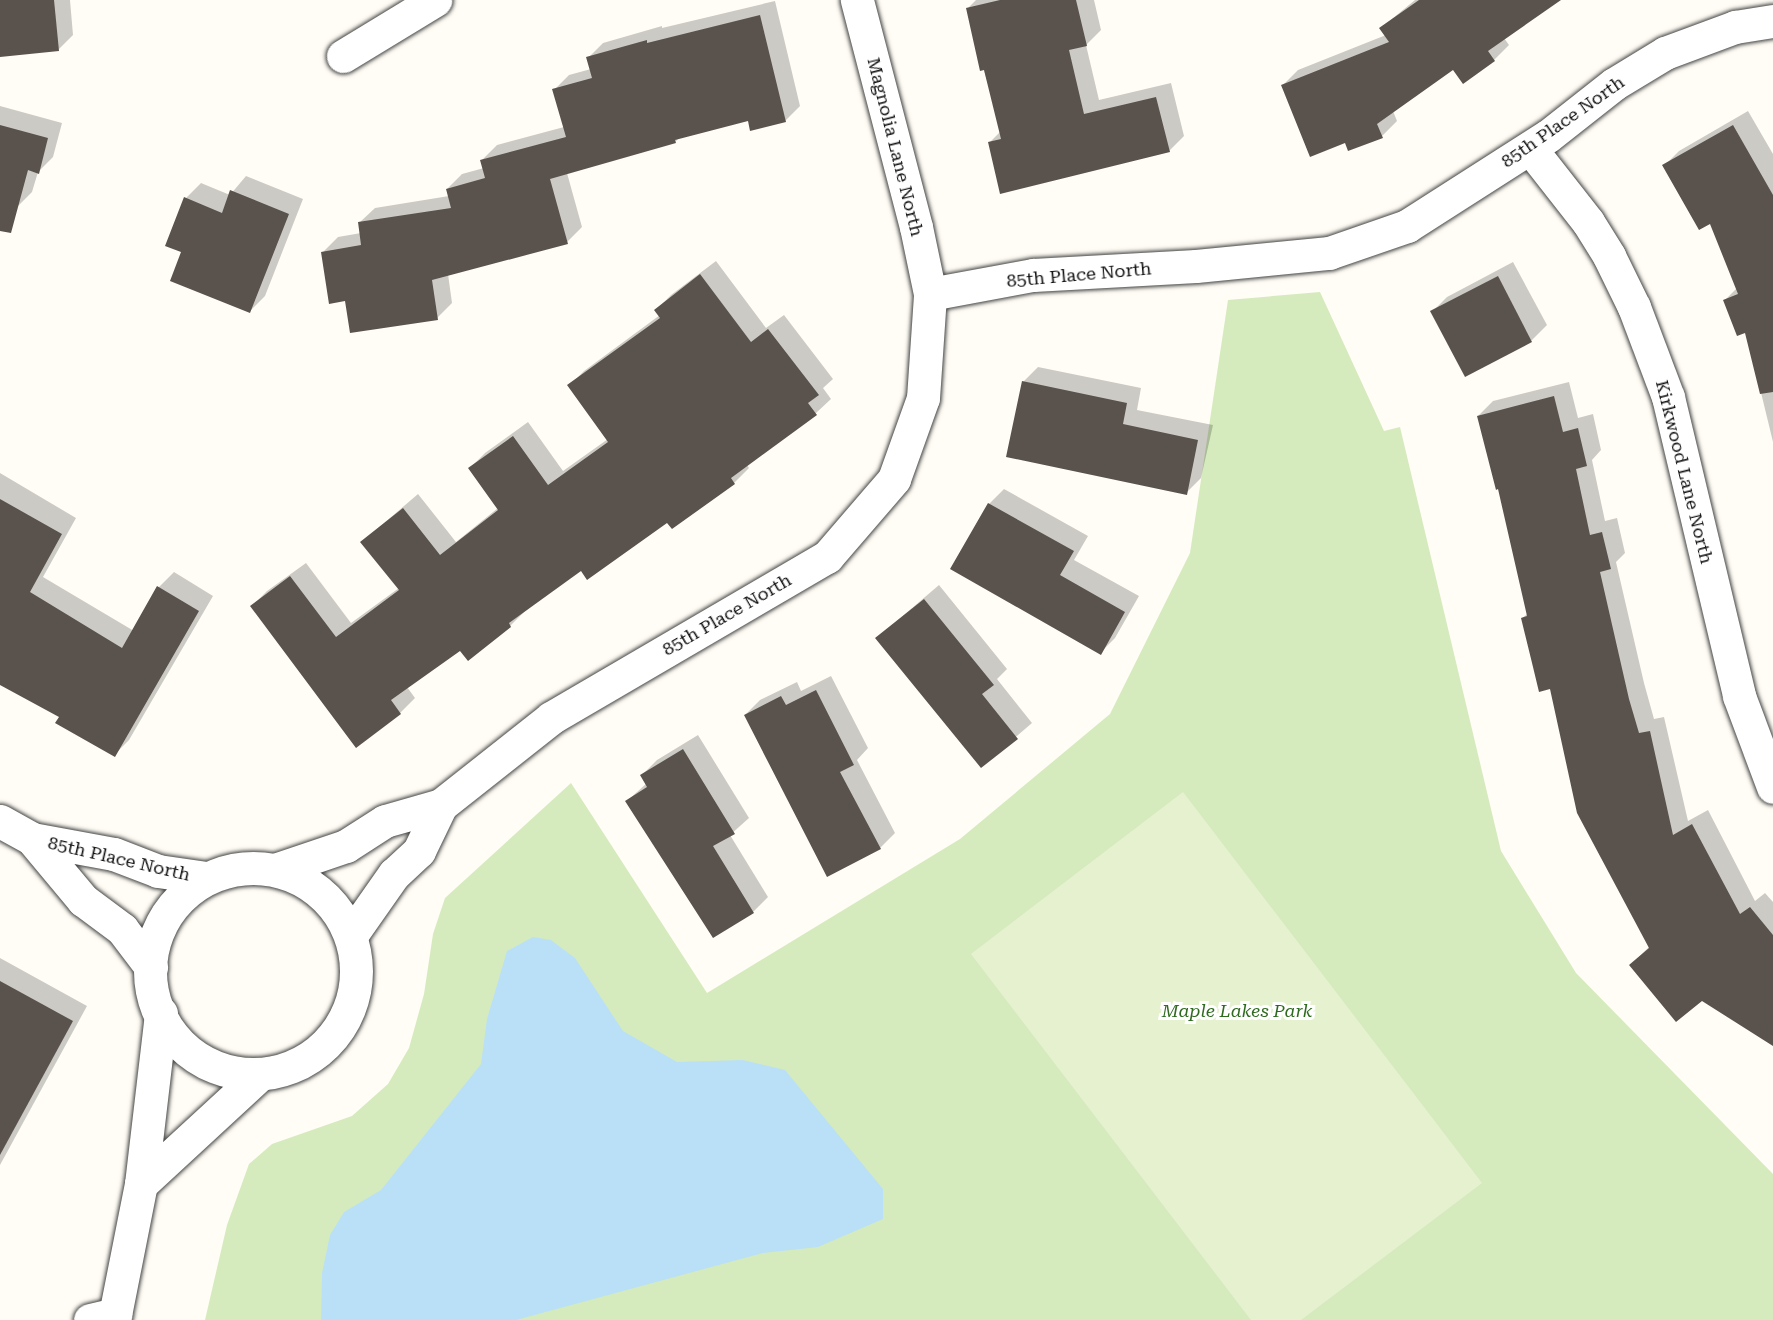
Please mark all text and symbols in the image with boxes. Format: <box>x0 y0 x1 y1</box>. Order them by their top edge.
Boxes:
street label: Magnolia Lane North <box>862 55 928 239</box>
street label: 85th Place North <box>1497 71 1629 173</box>
street label: 85th Place North <box>1006 258 1152 292</box>
street label: Kirkwood Lane North <box>1651 378 1717 566</box>
street label: 85th Place North <box>659 569 795 661</box>
street label: 85th Place North <box>46 832 192 886</box>
park label: Maple Lakes Park <box>1162 1000 1312 1022</box>

